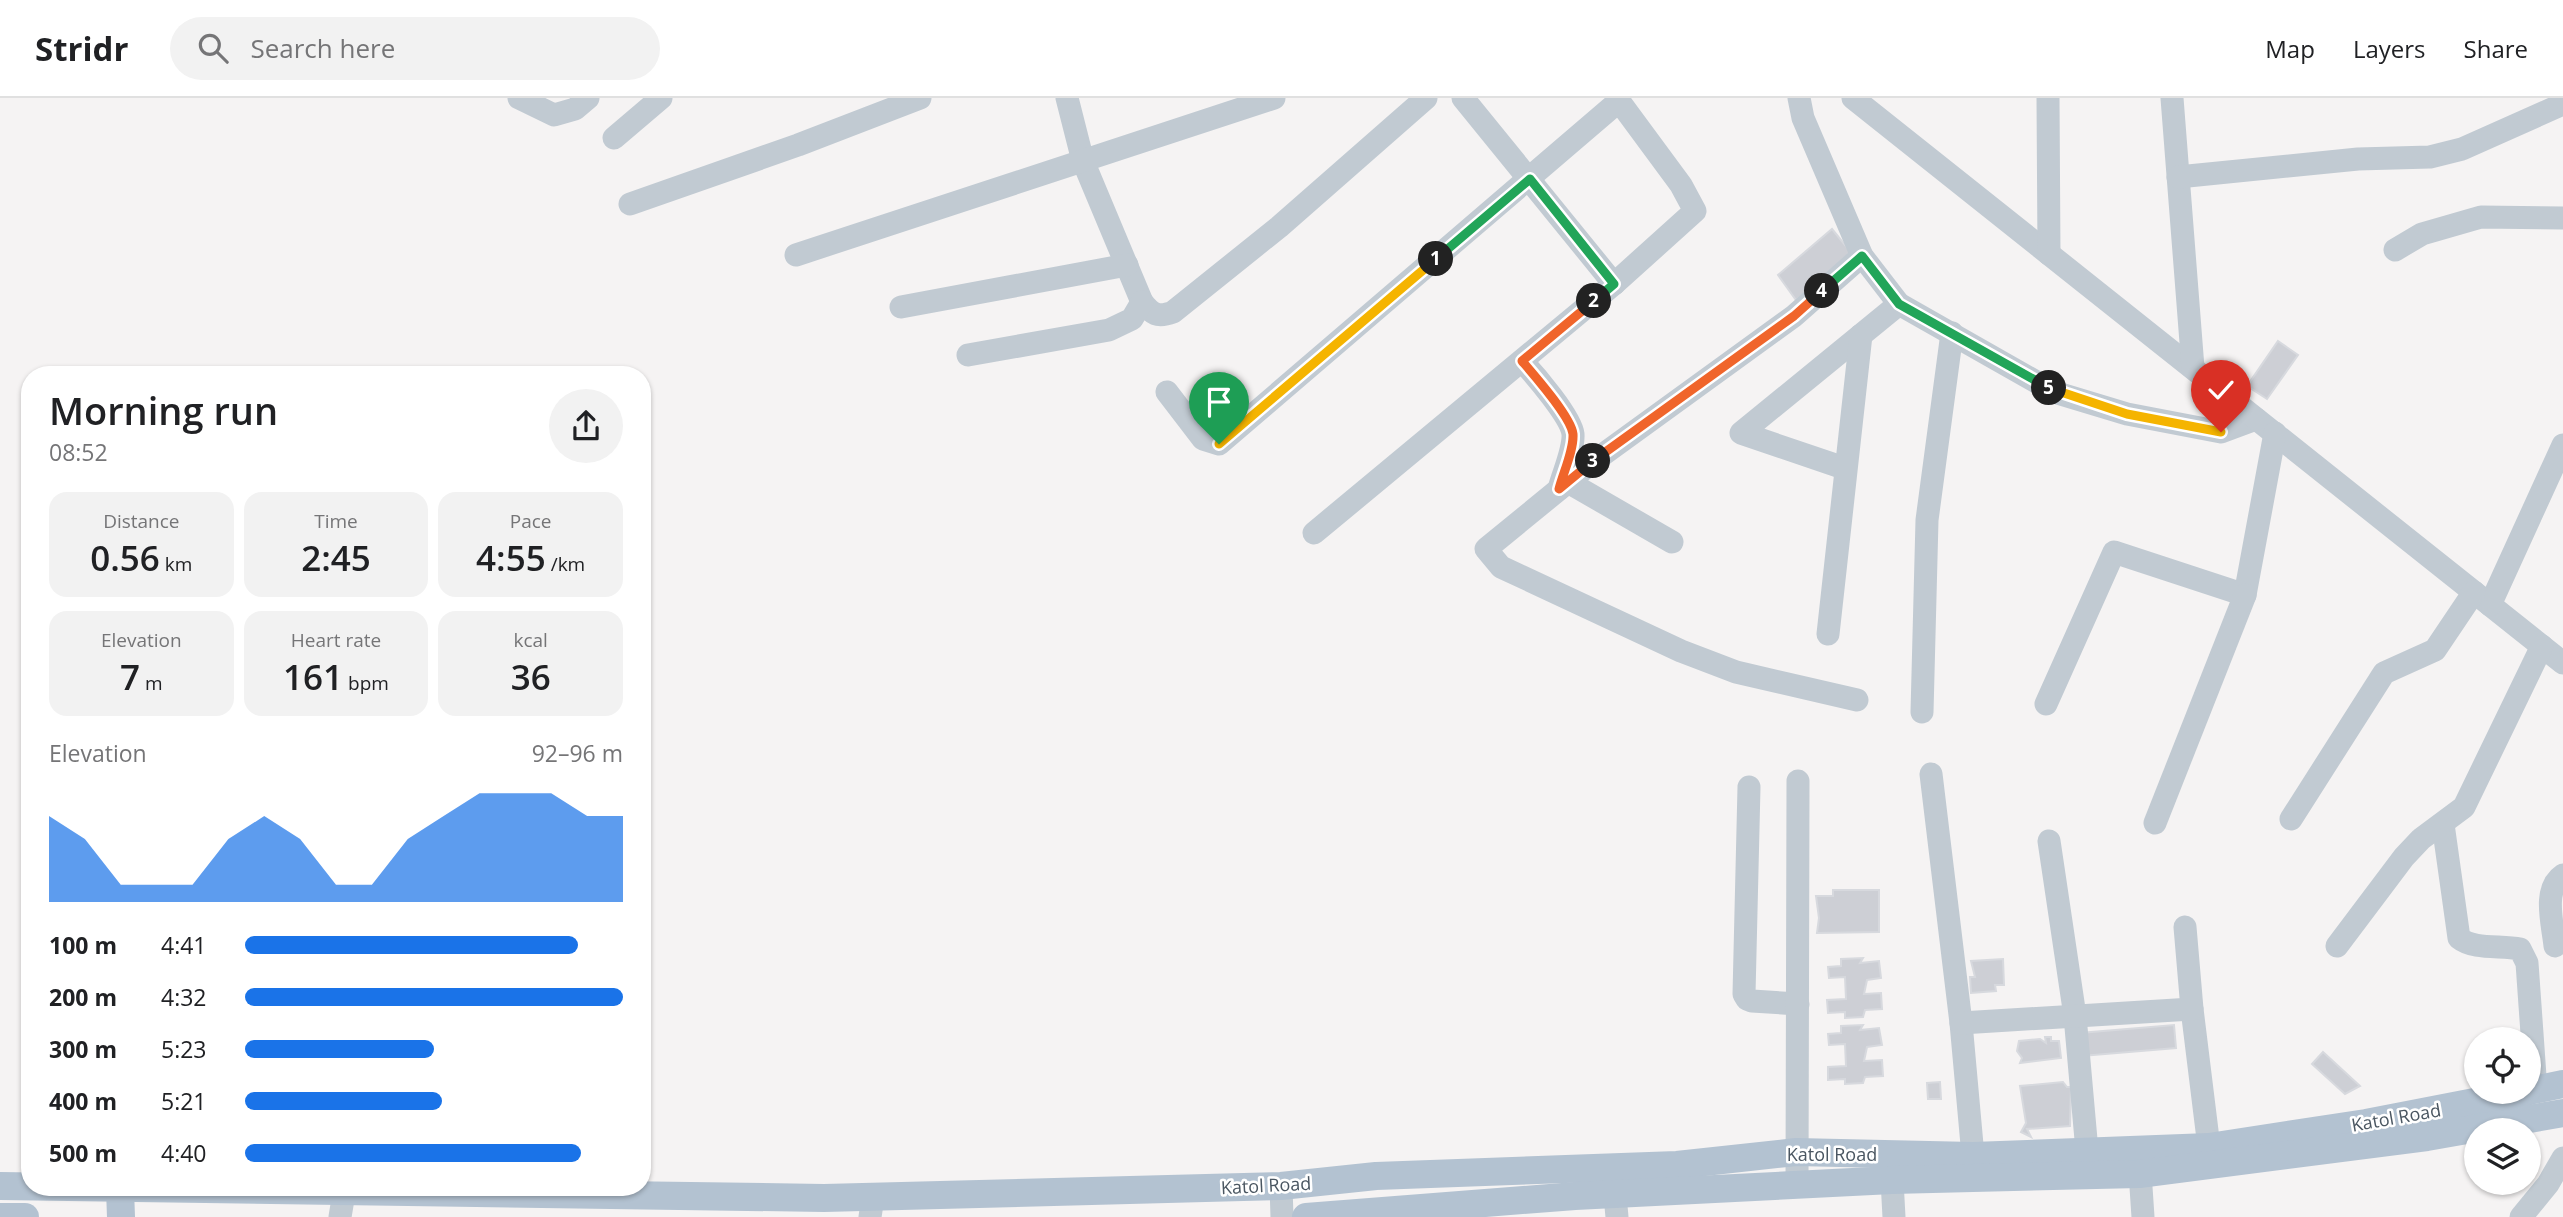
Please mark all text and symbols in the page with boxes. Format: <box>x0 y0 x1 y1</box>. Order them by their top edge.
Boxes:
search box <box>170 17 660 80</box>
text: Stridr <box>35 26 128 71</box>
icon: search <box>194 29 232 67</box>
text: Search here <box>250 30 395 66</box>
text: Map <box>2265 32 2315 65</box>
text: Layers <box>2353 32 2426 65</box>
text: Share <box>2464 32 2528 65</box>
pin: 1 <box>1418 242 1454 276</box>
text: 1 <box>1430 245 1441 271</box>
pin: 4 <box>1804 274 1840 308</box>
text: 4 <box>1816 277 1827 303</box>
pin: 2 <box>1576 284 1612 318</box>
text: 2 <box>1588 287 1599 313</box>
pin <box>2191 360 2251 432</box>
pin: 5 <box>2032 370 2066 406</box>
icon: check <box>2202 371 2240 409</box>
pin <box>1189 372 1249 444</box>
text: 5 <box>2043 374 2054 400</box>
icon: arrive <box>1200 383 1238 421</box>
text: Morning run <box>49 384 278 436</box>
button: share <box>549 389 623 463</box>
text: 08:52 <box>49 436 108 468</box>
pin: 3 <box>1576 444 1610 478</box>
text: 3 <box>1587 447 1598 473</box>
text: Distance <box>103 508 180 534</box>
text: Time <box>314 508 358 534</box>
text: Pace <box>510 508 552 534</box>
text: 0.56 <box>90 534 160 581</box>
text: 2:45 <box>301 534 371 581</box>
text: 4:55 <box>476 534 546 581</box>
text: km <box>160 551 192 577</box>
text: /km <box>546 551 585 577</box>
text: Elevation <box>101 627 182 653</box>
text: Heart rate <box>291 627 381 653</box>
text: kcal <box>513 627 548 653</box>
text: 7 <box>120 653 140 700</box>
text: 161 <box>283 653 343 700</box>
text: 36 <box>511 653 551 700</box>
text: m <box>140 670 163 696</box>
text: bpm <box>343 670 389 696</box>
text: Elevation <box>49 737 147 769</box>
text: 92–96 m <box>532 737 623 769</box>
text: 100 m <box>49 929 117 961</box>
text: 4:41 <box>161 929 207 961</box>
text: 200 m <box>49 981 117 1013</box>
text: 4:32 <box>161 981 207 1013</box>
map controls <box>2464 1027 2541 1195</box>
button: locate <box>2464 1027 2541 1104</box>
text: 300 m <box>49 1033 117 1065</box>
text: 5:23 <box>161 1033 207 1065</box>
text: 400 m <box>49 1085 117 1117</box>
text: 5:21 <box>161 1085 207 1117</box>
street label: Katol Road <box>2349 1097 2443 1137</box>
button: layers <box>2464 1118 2541 1195</box>
text: 500 m <box>49 1137 117 1169</box>
text: 4:40 <box>161 1137 207 1169</box>
street label: Katol Road <box>1787 1142 1877 1166</box>
street label: Katol Road <box>1220 1171 1312 1199</box>

